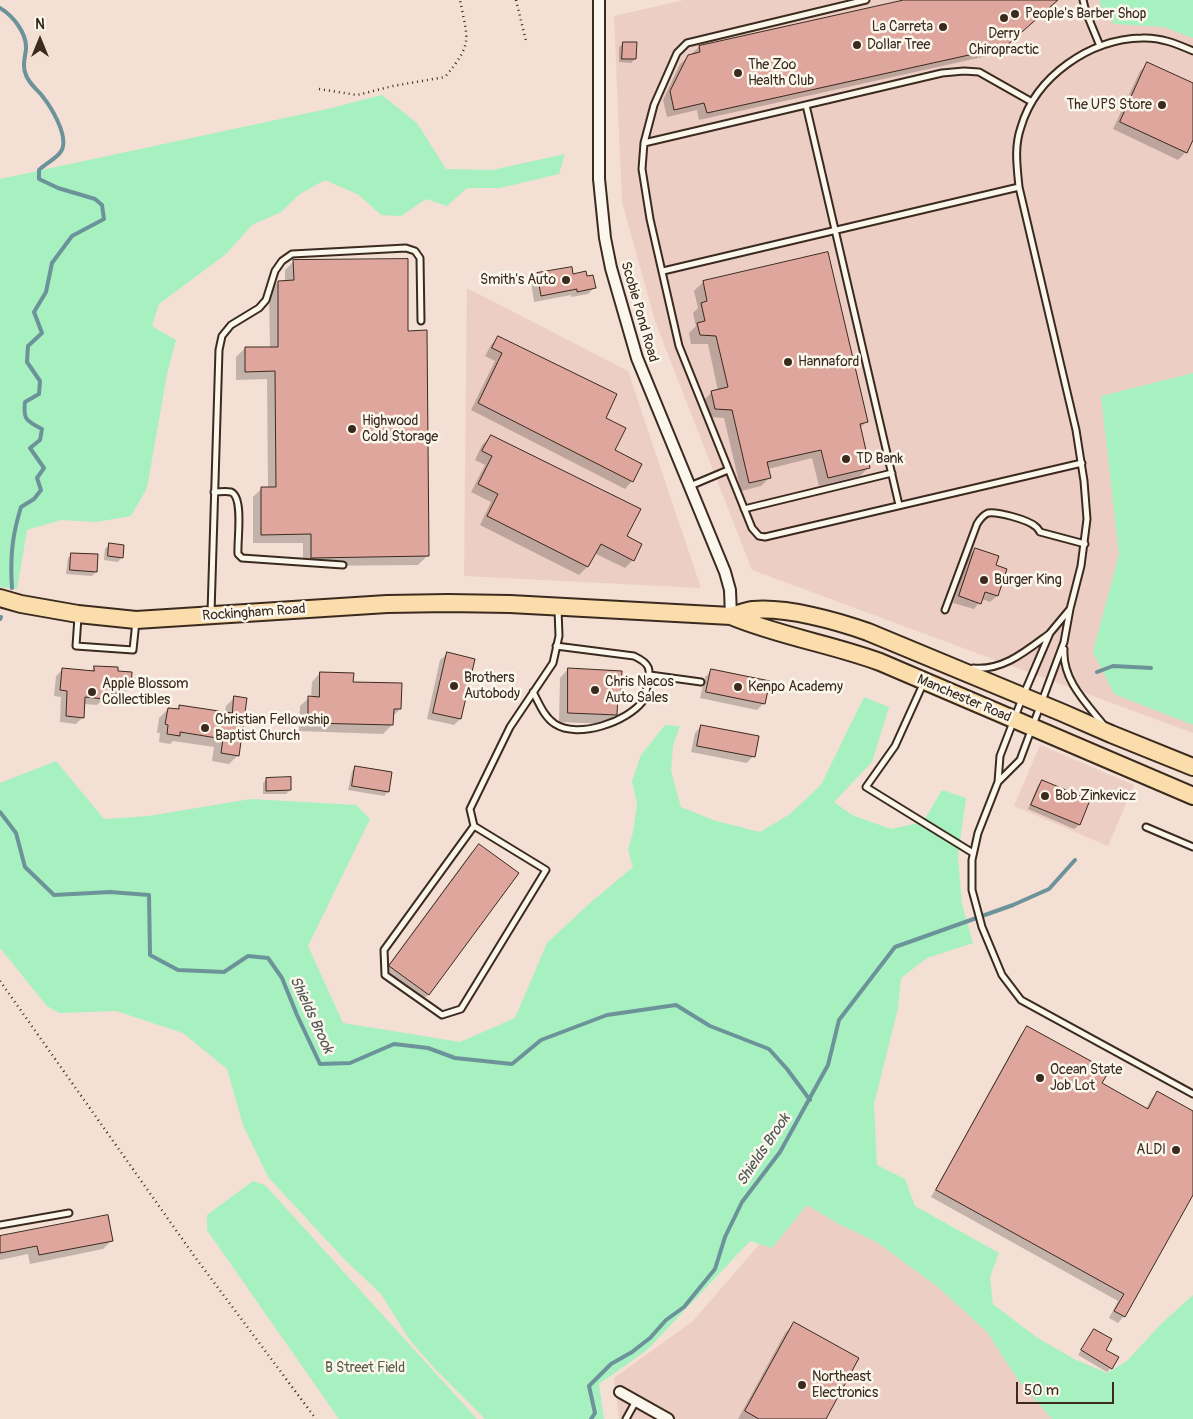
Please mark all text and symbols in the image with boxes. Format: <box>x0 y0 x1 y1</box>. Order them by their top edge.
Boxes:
place label: People's Barber Shop <box>1025 6 1146 22</box>
marker: People's Barber Shop <box>1009 8 1021 20</box>
marker: Derry Chiropractic <box>998 12 1010 24</box>
north arrow <box>15 15 65 65</box>
text: N <box>35 16 45 33</box>
place label: La Carreta <box>872 19 933 35</box>
marker: La Carreta <box>937 21 949 33</box>
place label: Derry Chiropractic <box>969 26 1039 58</box>
place label: Dollar Tree <box>867 37 930 53</box>
marker: Dollar Tree <box>851 39 863 51</box>
place label: The Zoo Health Club <box>748 57 814 90</box>
marker: The Zoo Health Club <box>732 67 744 79</box>
place label: The UPS Store <box>1067 97 1152 113</box>
marker: The UPS Store <box>1156 99 1168 111</box>
street label: Scobie Pond Road <box>617 260 661 364</box>
place label: Smith's Auto <box>480 272 556 288</box>
marker: Smith's Auto <box>560 274 572 286</box>
place label: Hannaford <box>798 354 859 370</box>
marker: Hannaford <box>782 356 794 368</box>
place label: Highwood Cold Storage <box>362 413 438 446</box>
marker: Highwood Cold Storage <box>346 423 358 435</box>
place label: TD Bank <box>856 451 903 467</box>
marker: TD Bank <box>840 453 852 465</box>
place label: Burger King <box>994 572 1062 588</box>
marker: Burger King <box>978 574 990 586</box>
street label: Rockingham Road <box>202 601 306 625</box>
place label: Brothers Autobody <box>464 670 520 702</box>
street label: Manchester Road <box>914 672 1014 726</box>
place label: Chris Nacos Auto Sales <box>605 674 674 706</box>
place label: Apple Blossom Collectibles <box>102 676 188 709</box>
place label: Kenpo Academy <box>748 679 843 695</box>
marker: Brothers Autobody <box>448 680 460 692</box>
marker: Kenpo Academy <box>732 681 744 693</box>
marker: Chris Nacos Auto Sales <box>589 684 601 696</box>
marker: Apple Blossom Collectibles <box>86 686 98 698</box>
place label: Christian Fellowship Baptist Church <box>215 712 330 744</box>
marker: Christian Fellowship Baptist Church <box>199 722 211 734</box>
place label: Bob Zinkevicz <box>1055 788 1136 804</box>
marker: Bob Zinkevicz <box>1039 790 1051 802</box>
water label: Shields Brook <box>285 974 337 1056</box>
place label: Ocean State Job Lot <box>1050 1062 1122 1094</box>
marker: Ocean State Job Lot <box>1034 1072 1046 1084</box>
water label: Shields Brook <box>733 1111 795 1189</box>
place label: ALDI <box>1136 1142 1166 1158</box>
marker: ALDI <box>1170 1144 1182 1156</box>
park label: B Street Field <box>325 1360 405 1376</box>
place label: Northeast Electronics <box>812 1369 878 1401</box>
scale bar <box>1018 1372 1116 1404</box>
marker: Northeast Electronics <box>796 1379 808 1391</box>
text: 50 m <box>1024 1381 1059 1400</box>

